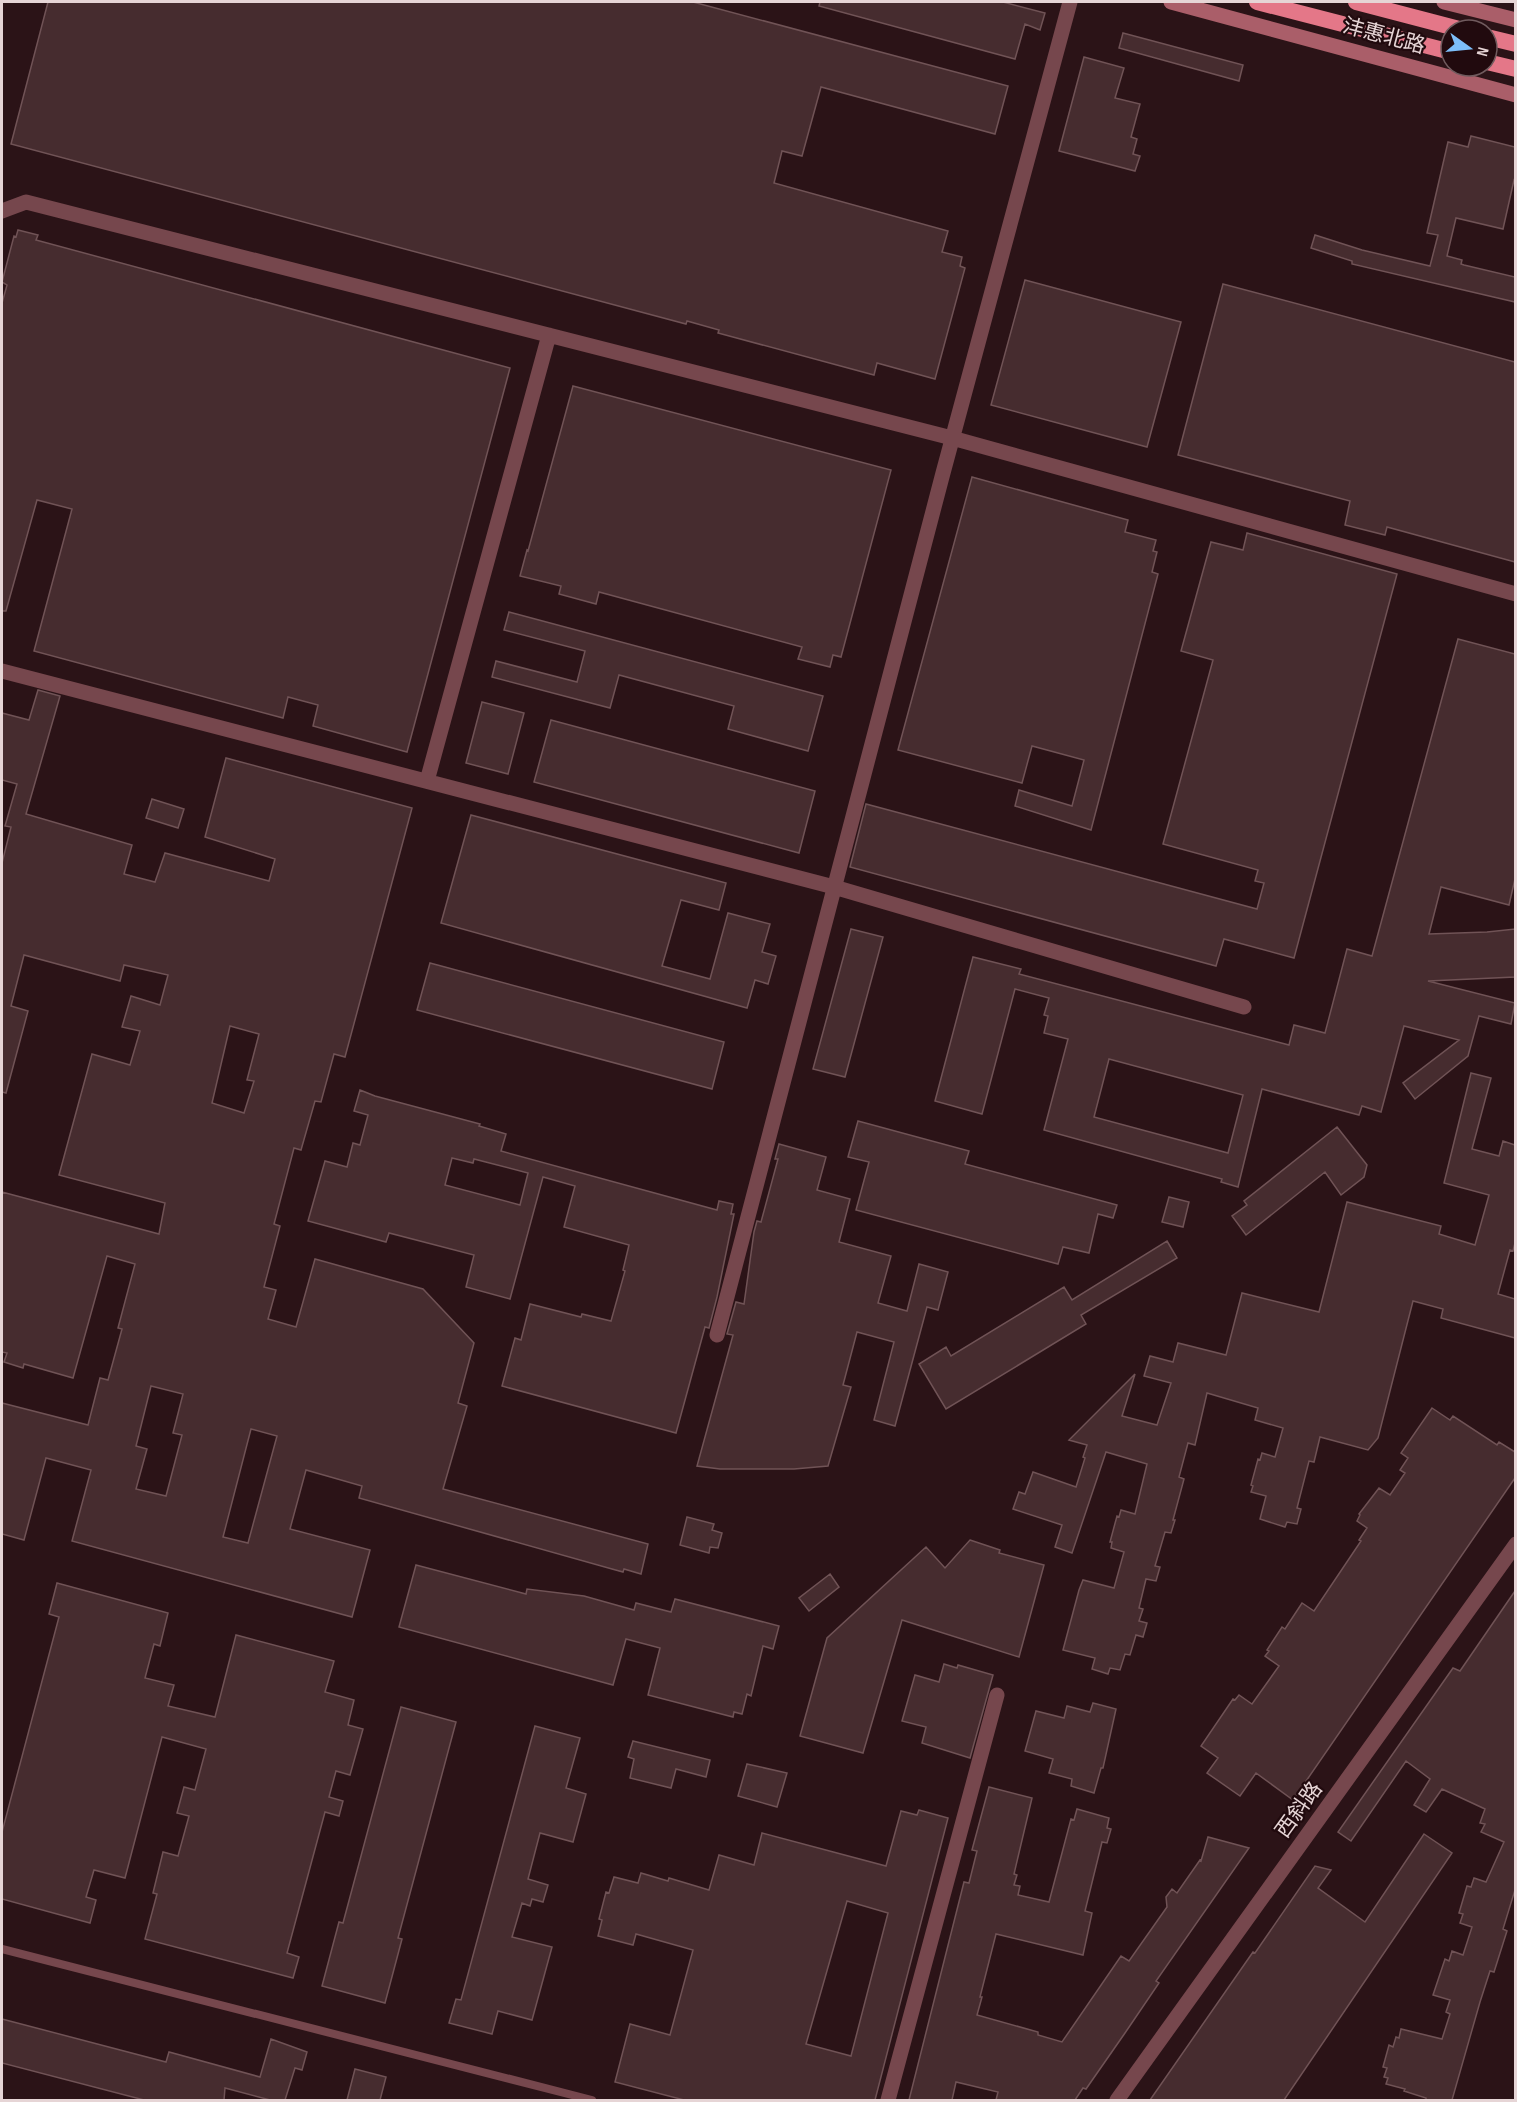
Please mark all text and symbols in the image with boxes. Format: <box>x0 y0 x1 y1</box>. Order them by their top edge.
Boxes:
street label: 沣惠北路 <box>1340 13 1428 59</box>
north arrow <box>1439 18 1499 78</box>
text: N <box>1472 45 1492 58</box>
street label: 西斜路 <box>1270 1777 1328 1843</box>

